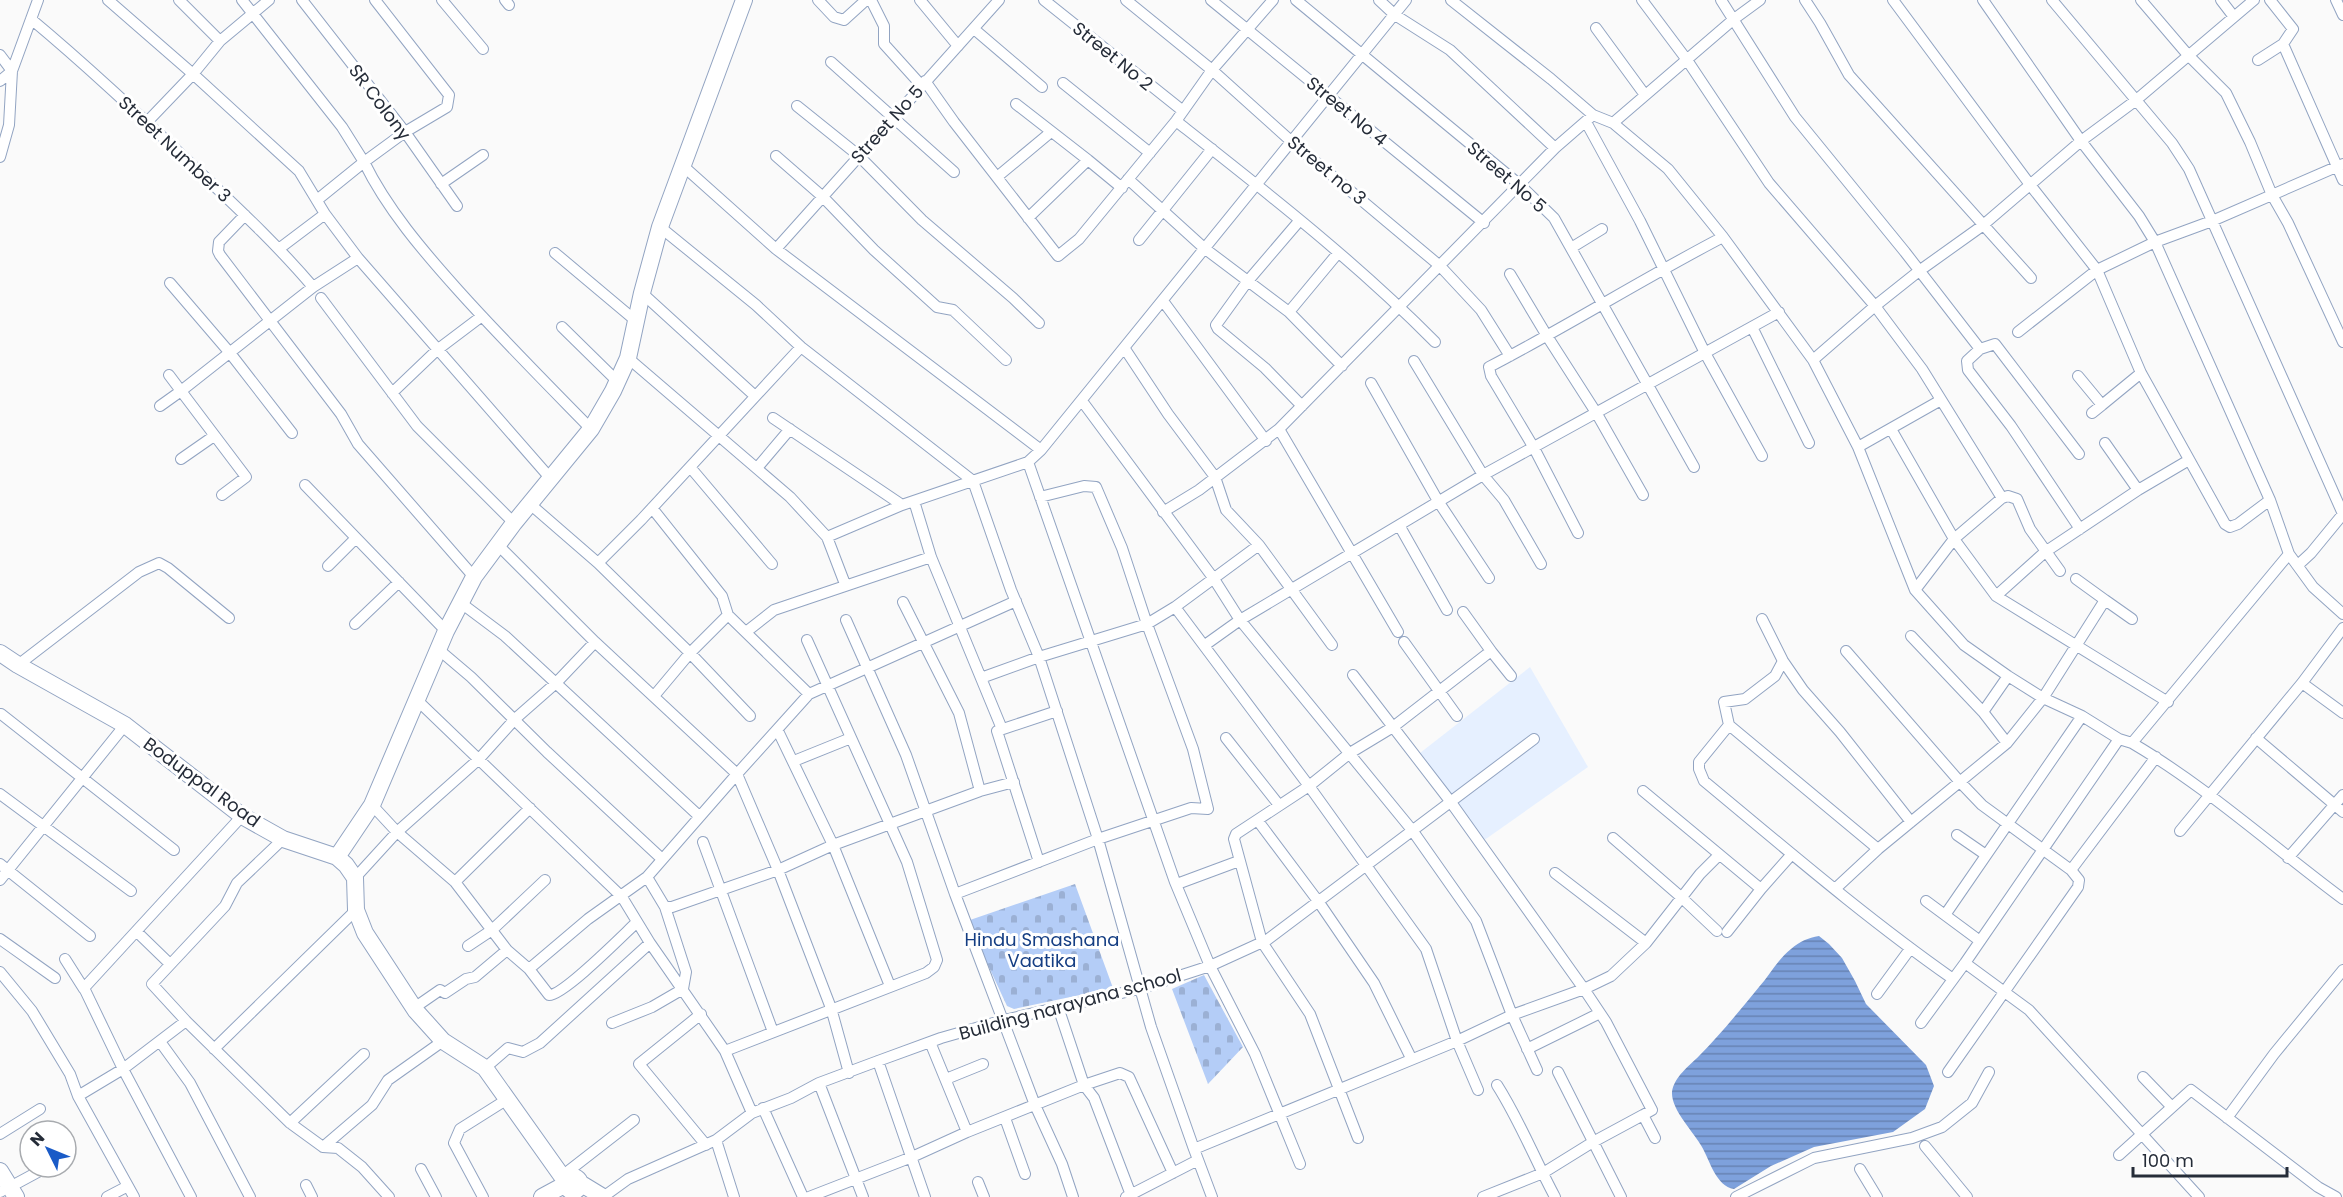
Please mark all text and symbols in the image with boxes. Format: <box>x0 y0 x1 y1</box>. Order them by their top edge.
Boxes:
street label: Street No 2 <box>1068 16 1158 96</box>
street label: SR Colony <box>343 59 417 145</box>
street label: Street No 4 <box>1301 71 1393 151</box>
street label: Street No 5 <box>845 79 929 169</box>
street label: Street Number 3 <box>113 90 237 208</box>
street label: Street no 3 <box>1282 130 1372 210</box>
street label: Street No 5 <box>1462 135 1552 219</box>
street label: Boduppal Road <box>139 731 265 833</box>
park label: Hindu Smashana Vaatika <box>965 927 1119 973</box>
street label: Building narayana school <box>956 962 1184 1046</box>
north arrow <box>18 1119 78 1179</box>
text: N <box>25 1127 50 1151</box>
scale bar <box>2133 1140 2288 1178</box>
text: 100 m <box>2142 1148 2194 1173</box>

